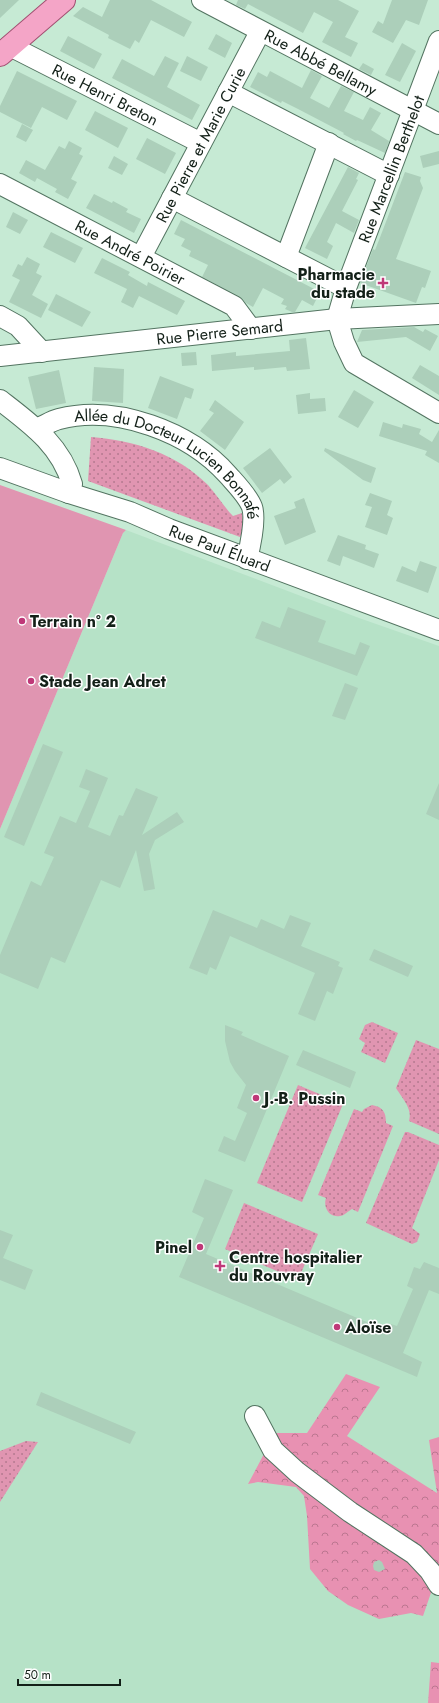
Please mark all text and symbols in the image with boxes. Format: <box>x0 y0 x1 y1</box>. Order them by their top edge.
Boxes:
street label: Rue Abbé Bellamy <box>260 24 382 102</box>
street label: Rue Henri Breton <box>48 58 162 132</box>
street label: Rue Pierre et Marie Curie <box>150 63 251 227</box>
street label: Rue Marcellin Berthelot <box>353 92 430 246</box>
street label: Rue André Poirier <box>71 214 190 291</box>
place label: Pharmacie du stade <box>297 263 375 304</box>
marker: Pharmacie du stade <box>378 278 388 288</box>
street label: Rue Pierre Semard <box>155 314 284 351</box>
street label: Allée du Docteur Lucien Bonnafé <box>73 404 264 520</box>
street label: Rue Paul Éluard <box>166 519 274 578</box>
place label: Terrain n° 2 <box>30 610 116 633</box>
marker: Terrain n° 2 <box>17 616 27 626</box>
place label: Stade Jean Adret <box>39 670 167 693</box>
marker: Stade Jean Adret <box>26 676 36 686</box>
place label: J.-B. Pussin <box>261 1087 345 1110</box>
marker: J.-B. Pussin <box>251 1093 261 1103</box>
place label: Pinel <box>155 1236 192 1259</box>
marker: Pinel <box>195 1242 205 1252</box>
place label: Centre hospitalier du Rouvray <box>229 1246 363 1287</box>
marker: Centre hospitalier du Rouvray <box>214 1260 226 1272</box>
place label: Aloïse <box>344 1316 391 1339</box>
marker: Aloïse <box>332 1322 342 1332</box>
scale bar <box>18 1661 120 1687</box>
text: 50 m <box>24 1666 51 1684</box>

